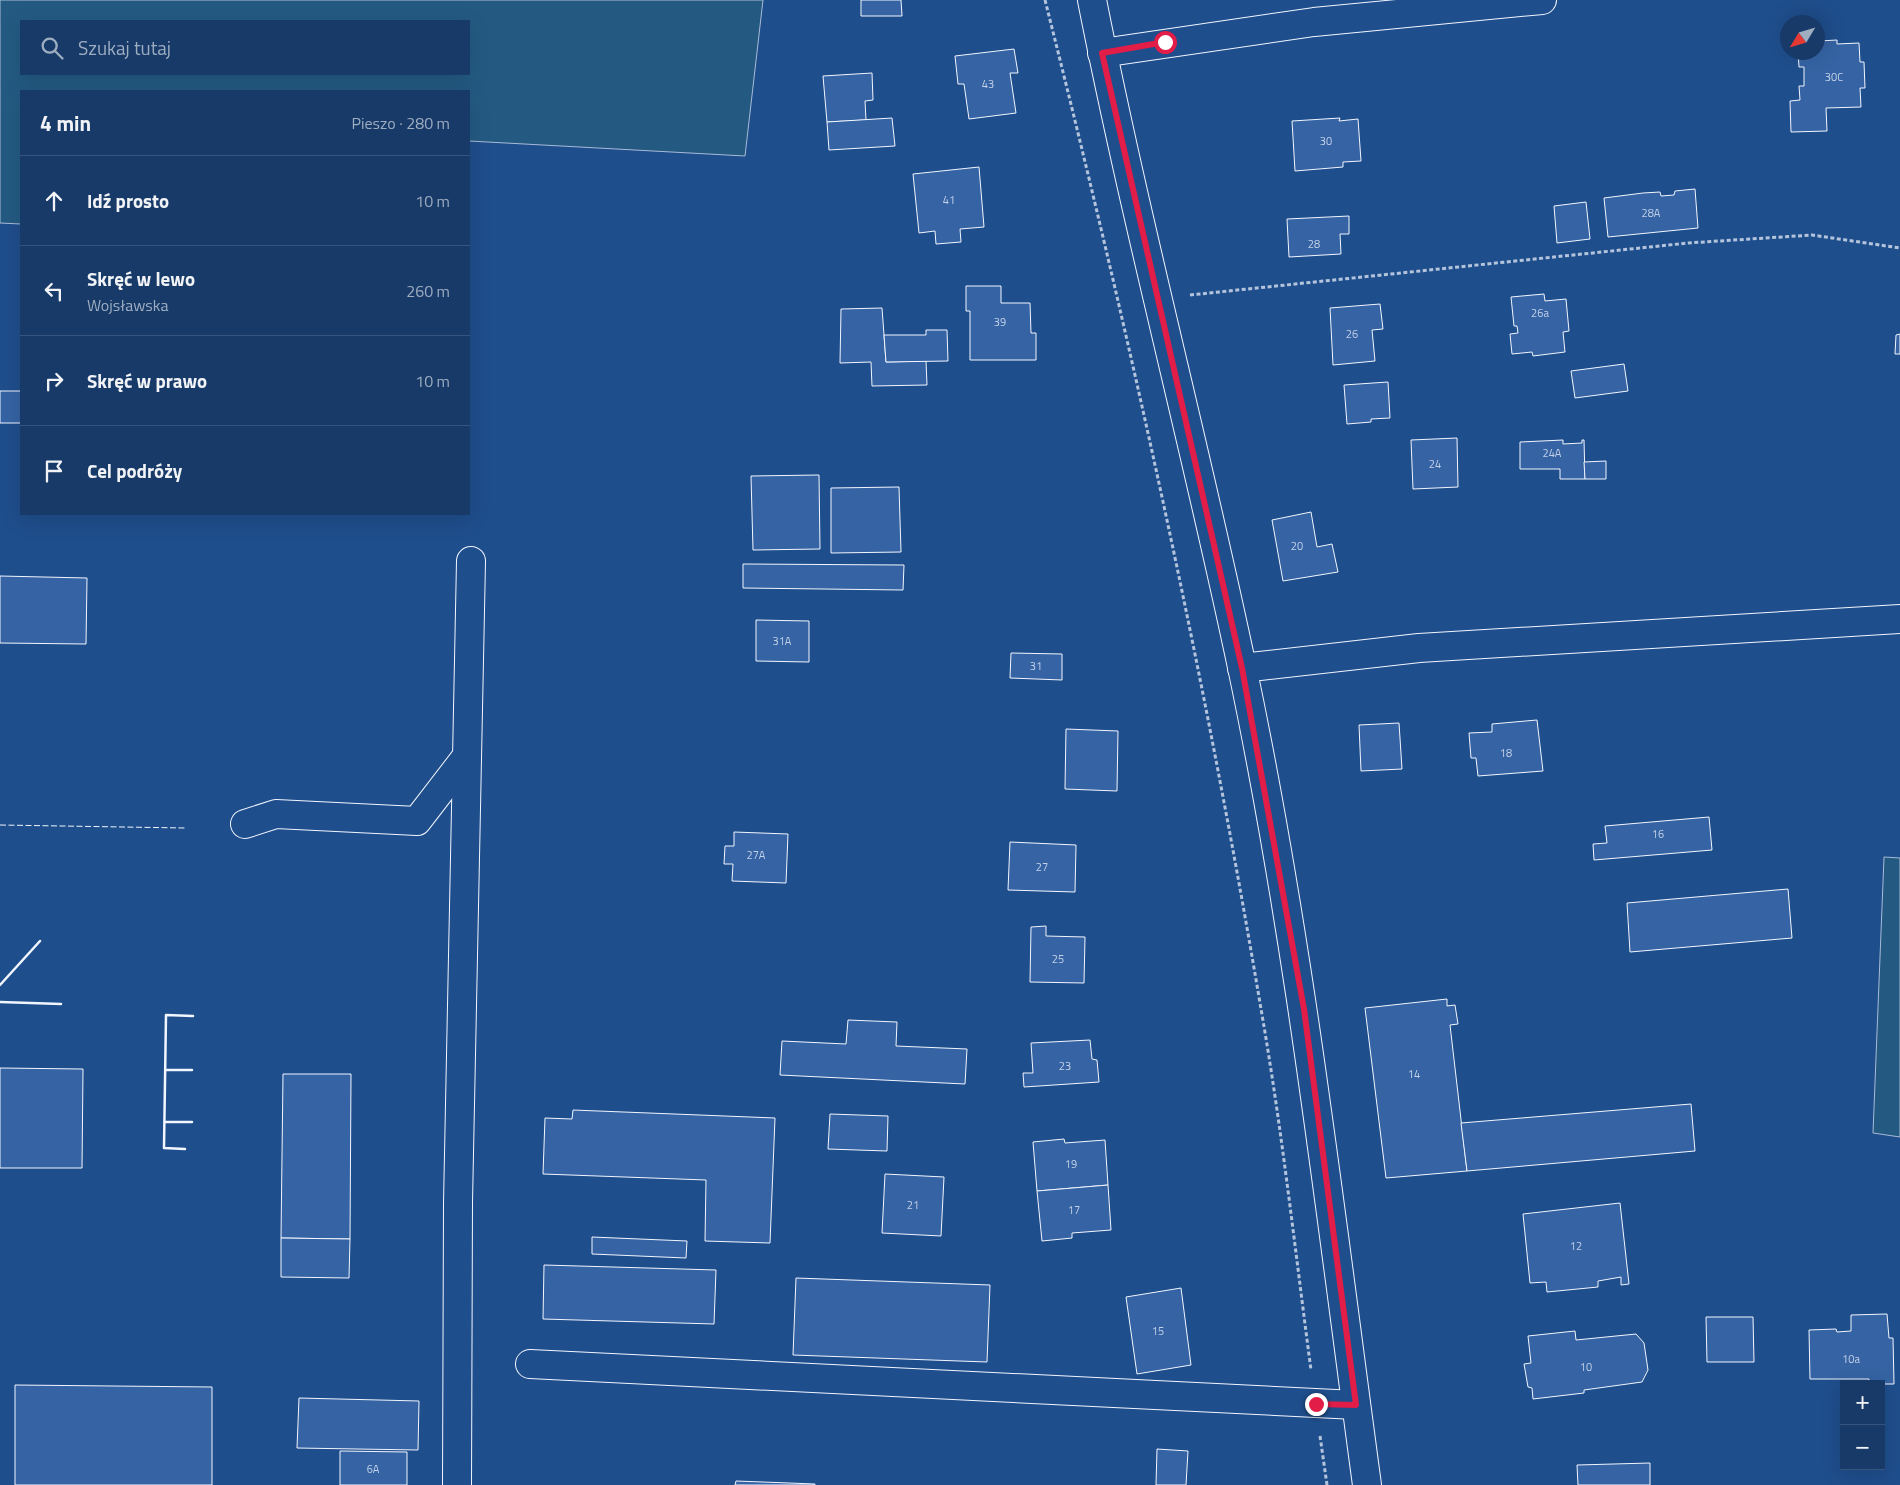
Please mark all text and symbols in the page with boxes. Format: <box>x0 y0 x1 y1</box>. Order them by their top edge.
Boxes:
north arrow <box>1780 15 1825 60</box>
search box <box>20 20 470 75</box>
route start <box>1154 31 1177 54</box>
text: Szukaj tutaj <box>78 33 171 62</box>
icon: search <box>38 34 66 62</box>
house number: 30C <box>1825 69 1843 85</box>
house number: 43 <box>982 76 994 92</box>
text: 4 min <box>40 107 91 139</box>
text: Pieszo · 280 m <box>352 111 450 135</box>
house number: 30 <box>1320 133 1332 149</box>
text: Idź prosto <box>87 186 169 215</box>
icon: ahead <box>40 187 68 215</box>
text: 10 m <box>415 189 450 213</box>
house number: 41 <box>943 192 955 208</box>
house number: 28A <box>1642 205 1661 221</box>
house number: 28 <box>1308 236 1320 252</box>
text: Skręć w lewo <box>87 264 195 293</box>
icon: left <box>40 277 68 305</box>
text: 260 m <box>406 279 450 303</box>
text: Wojsławska <box>87 293 168 317</box>
house number: 26a <box>1531 305 1549 321</box>
house number: 39 <box>994 314 1006 330</box>
house number: 26 <box>1346 326 1358 342</box>
text: Skręć w prawo <box>87 366 207 395</box>
icon: right <box>40 367 68 395</box>
text: 10 m <box>415 369 450 393</box>
house number: 24A <box>1543 445 1562 461</box>
text: Cel podróży <box>87 456 182 485</box>
house number: 24 <box>1429 456 1441 472</box>
icon: arrive <box>40 457 68 485</box>
house number: 20 <box>1291 538 1303 554</box>
house number: 31A <box>773 633 792 649</box>
house number: 31 <box>1030 658 1042 674</box>
house number: 18 <box>1500 745 1512 761</box>
house number: 16 <box>1652 826 1664 842</box>
house number: 27A <box>747 847 766 863</box>
house number: 27 <box>1036 859 1048 875</box>
house number: 25 <box>1052 951 1064 967</box>
house number: 23 <box>1059 1058 1071 1074</box>
house number: 14 <box>1408 1066 1420 1082</box>
house number: 19 <box>1065 1156 1077 1172</box>
house number: 21 <box>907 1197 919 1213</box>
house number: 17 <box>1068 1202 1080 1218</box>
house number: 12 <box>1570 1238 1582 1254</box>
house number: 15 <box>1152 1323 1164 1339</box>
house number: 10a <box>1842 1351 1860 1367</box>
house number: 10 <box>1580 1359 1592 1375</box>
map controls <box>1840 1380 1885 1470</box>
button: + <box>1840 1380 1885 1425</box>
route end <box>1305 1393 1328 1416</box>
button: − <box>1840 1425 1885 1470</box>
house number: 6A <box>367 1461 380 1477</box>

